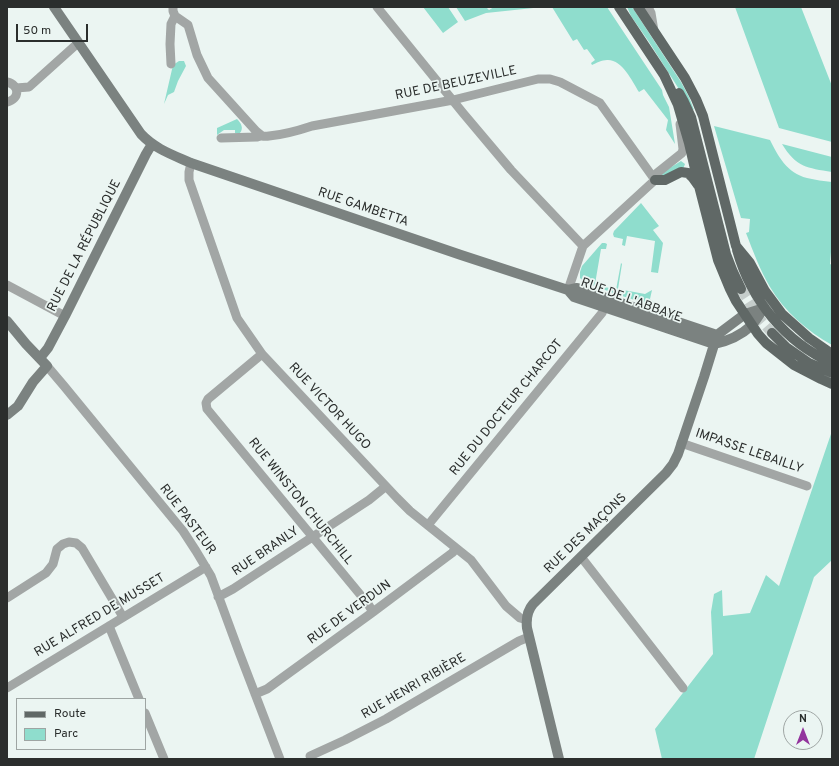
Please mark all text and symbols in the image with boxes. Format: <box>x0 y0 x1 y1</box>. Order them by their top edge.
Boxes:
scale bar <box>18 16 90 42</box>
text: 50 m <box>23 23 51 39</box>
street label: RUE DE BEUZEVILLE <box>394 64 518 104</box>
street label: RUE DE LA RÉPUBLIQUE <box>45 177 125 315</box>
street label: RUE GAMBETTA <box>316 185 410 231</box>
street label: RUE DE L'ABBAYE <box>578 275 684 327</box>
street label: RUE DU DOCTEUR CHARCOT <box>447 337 567 479</box>
street label: RUE VICTOR HUGO <box>285 360 373 454</box>
street label: IMPASSE LEBAILLY <box>693 426 805 478</box>
street label: RUE WINSTON CHURCHILL <box>244 435 356 569</box>
street label: RUE PASTEUR <box>155 482 219 558</box>
street label: RUE DES MAÇONS <box>542 491 630 577</box>
street label: RUE BRANLY <box>230 524 302 580</box>
street label: RUE ALFRED DE MUSSET <box>32 571 168 661</box>
street label: RUE DE VERDUN <box>305 577 395 649</box>
street label: RUE HENRI RIBIÈRE <box>359 651 469 723</box>
legend <box>16 698 146 750</box>
text: Route <box>54 706 86 722</box>
north arrow <box>783 710 823 750</box>
text: N <box>799 712 807 726</box>
text: Parc <box>54 726 78 742</box>

